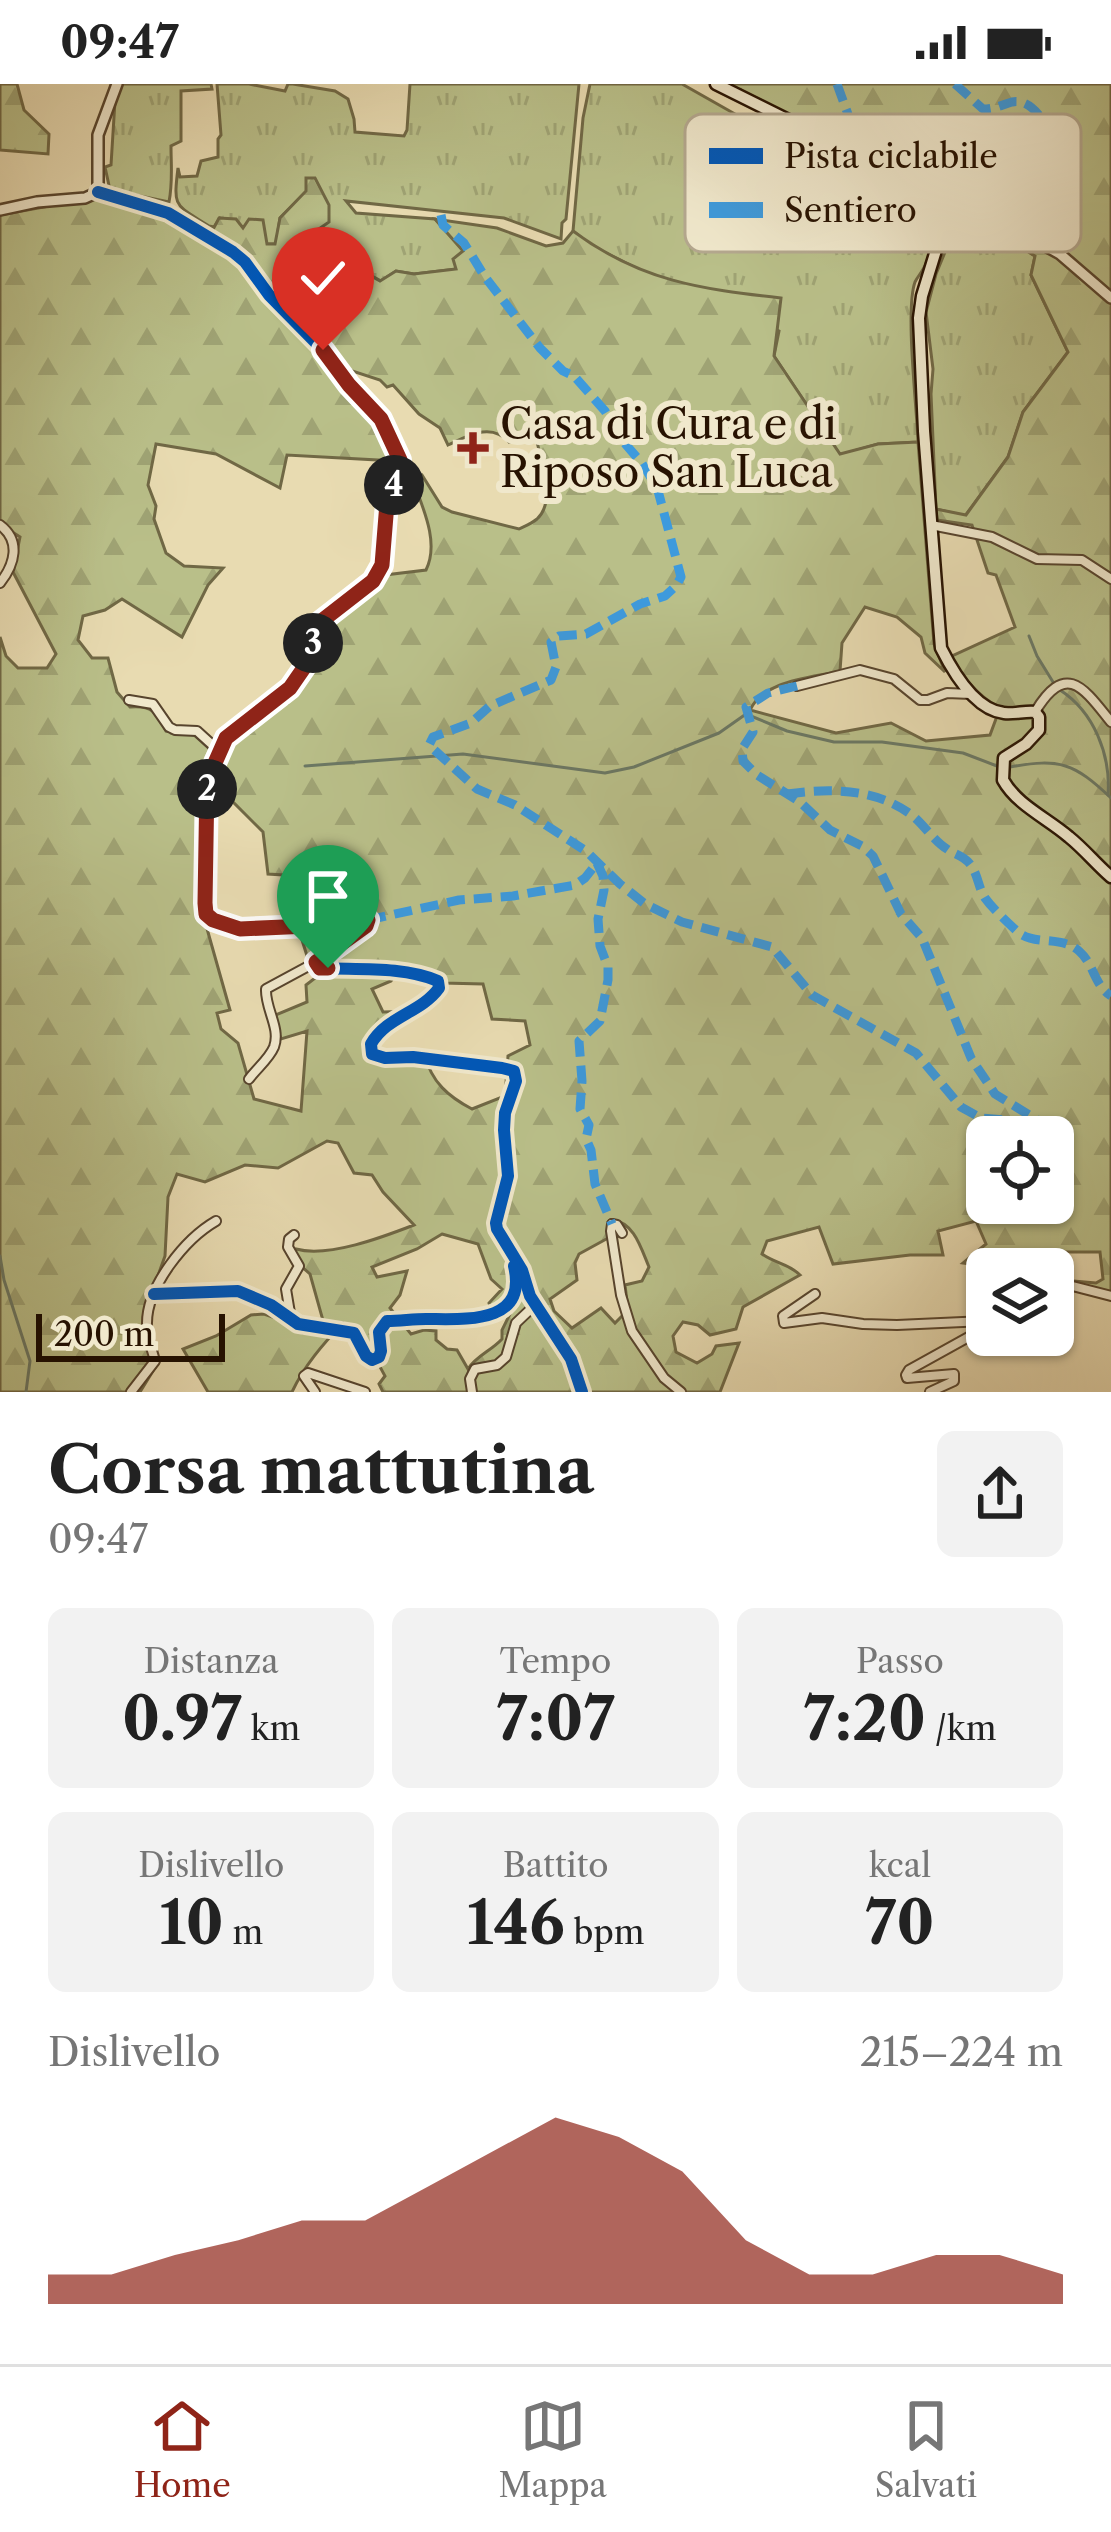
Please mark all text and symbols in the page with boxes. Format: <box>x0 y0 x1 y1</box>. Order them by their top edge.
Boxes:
text: 09:47 <box>60 14 179 70</box>
legend <box>685 114 1081 252</box>
text: Pista ciclabile <box>784 136 998 177</box>
text: Sentiero <box>784 190 917 231</box>
pin <box>272 227 374 350</box>
icon: check <box>290 245 356 311</box>
place label: Casa di Cura e di Riposo San Luca <box>500 398 837 498</box>
marker: Casa di Cura e di Riposo San Luca <box>457 432 489 464</box>
pin: 4 <box>364 455 424 515</box>
text: 4 <box>384 464 404 505</box>
pin: 3 <box>283 613 343 673</box>
text: 3 <box>304 622 322 663</box>
pin: 2 <box>177 759 237 819</box>
text: 2 <box>197 768 217 809</box>
pin <box>277 845 379 968</box>
icon: arrive <box>295 863 361 929</box>
map controls <box>966 1116 1074 1356</box>
button: locate <box>966 1116 1074 1224</box>
button: layers <box>966 1248 1074 1356</box>
scale bar <box>36 1308 225 1361</box>
text: 200 m <box>54 1314 154 1355</box>
text: Corsa mattutina <box>48 1429 594 1510</box>
button: share <box>937 1431 1063 1557</box>
text: 09:47 <box>48 1515 148 1563</box>
text: Distanza <box>144 1641 279 1682</box>
text: Tempo <box>500 1641 611 1682</box>
text: Passo <box>856 1641 944 1682</box>
text: 0.97 <box>122 1682 242 1756</box>
text: 7:07 <box>496 1682 615 1756</box>
text: 7:20 <box>803 1682 926 1756</box>
text: km <box>242 1708 300 1749</box>
text: /km <box>926 1708 996 1749</box>
text: Dislivello <box>138 1845 284 1886</box>
text: Battito <box>503 1845 608 1886</box>
text: kcal <box>869 1845 931 1886</box>
text: 10 <box>159 1886 224 1960</box>
text: 146 <box>466 1886 565 1960</box>
text: 70 <box>865 1886 935 1960</box>
text: m <box>224 1912 263 1953</box>
text: bpm <box>565 1912 645 1953</box>
text: Dislivello <box>48 2028 220 2076</box>
text: 215–224 m <box>860 2028 1063 2076</box>
tab: Home <box>134 2393 231 2506</box>
tab: Mappa <box>498 2393 607 2506</box>
tab: Salvati <box>875 2393 977 2506</box>

